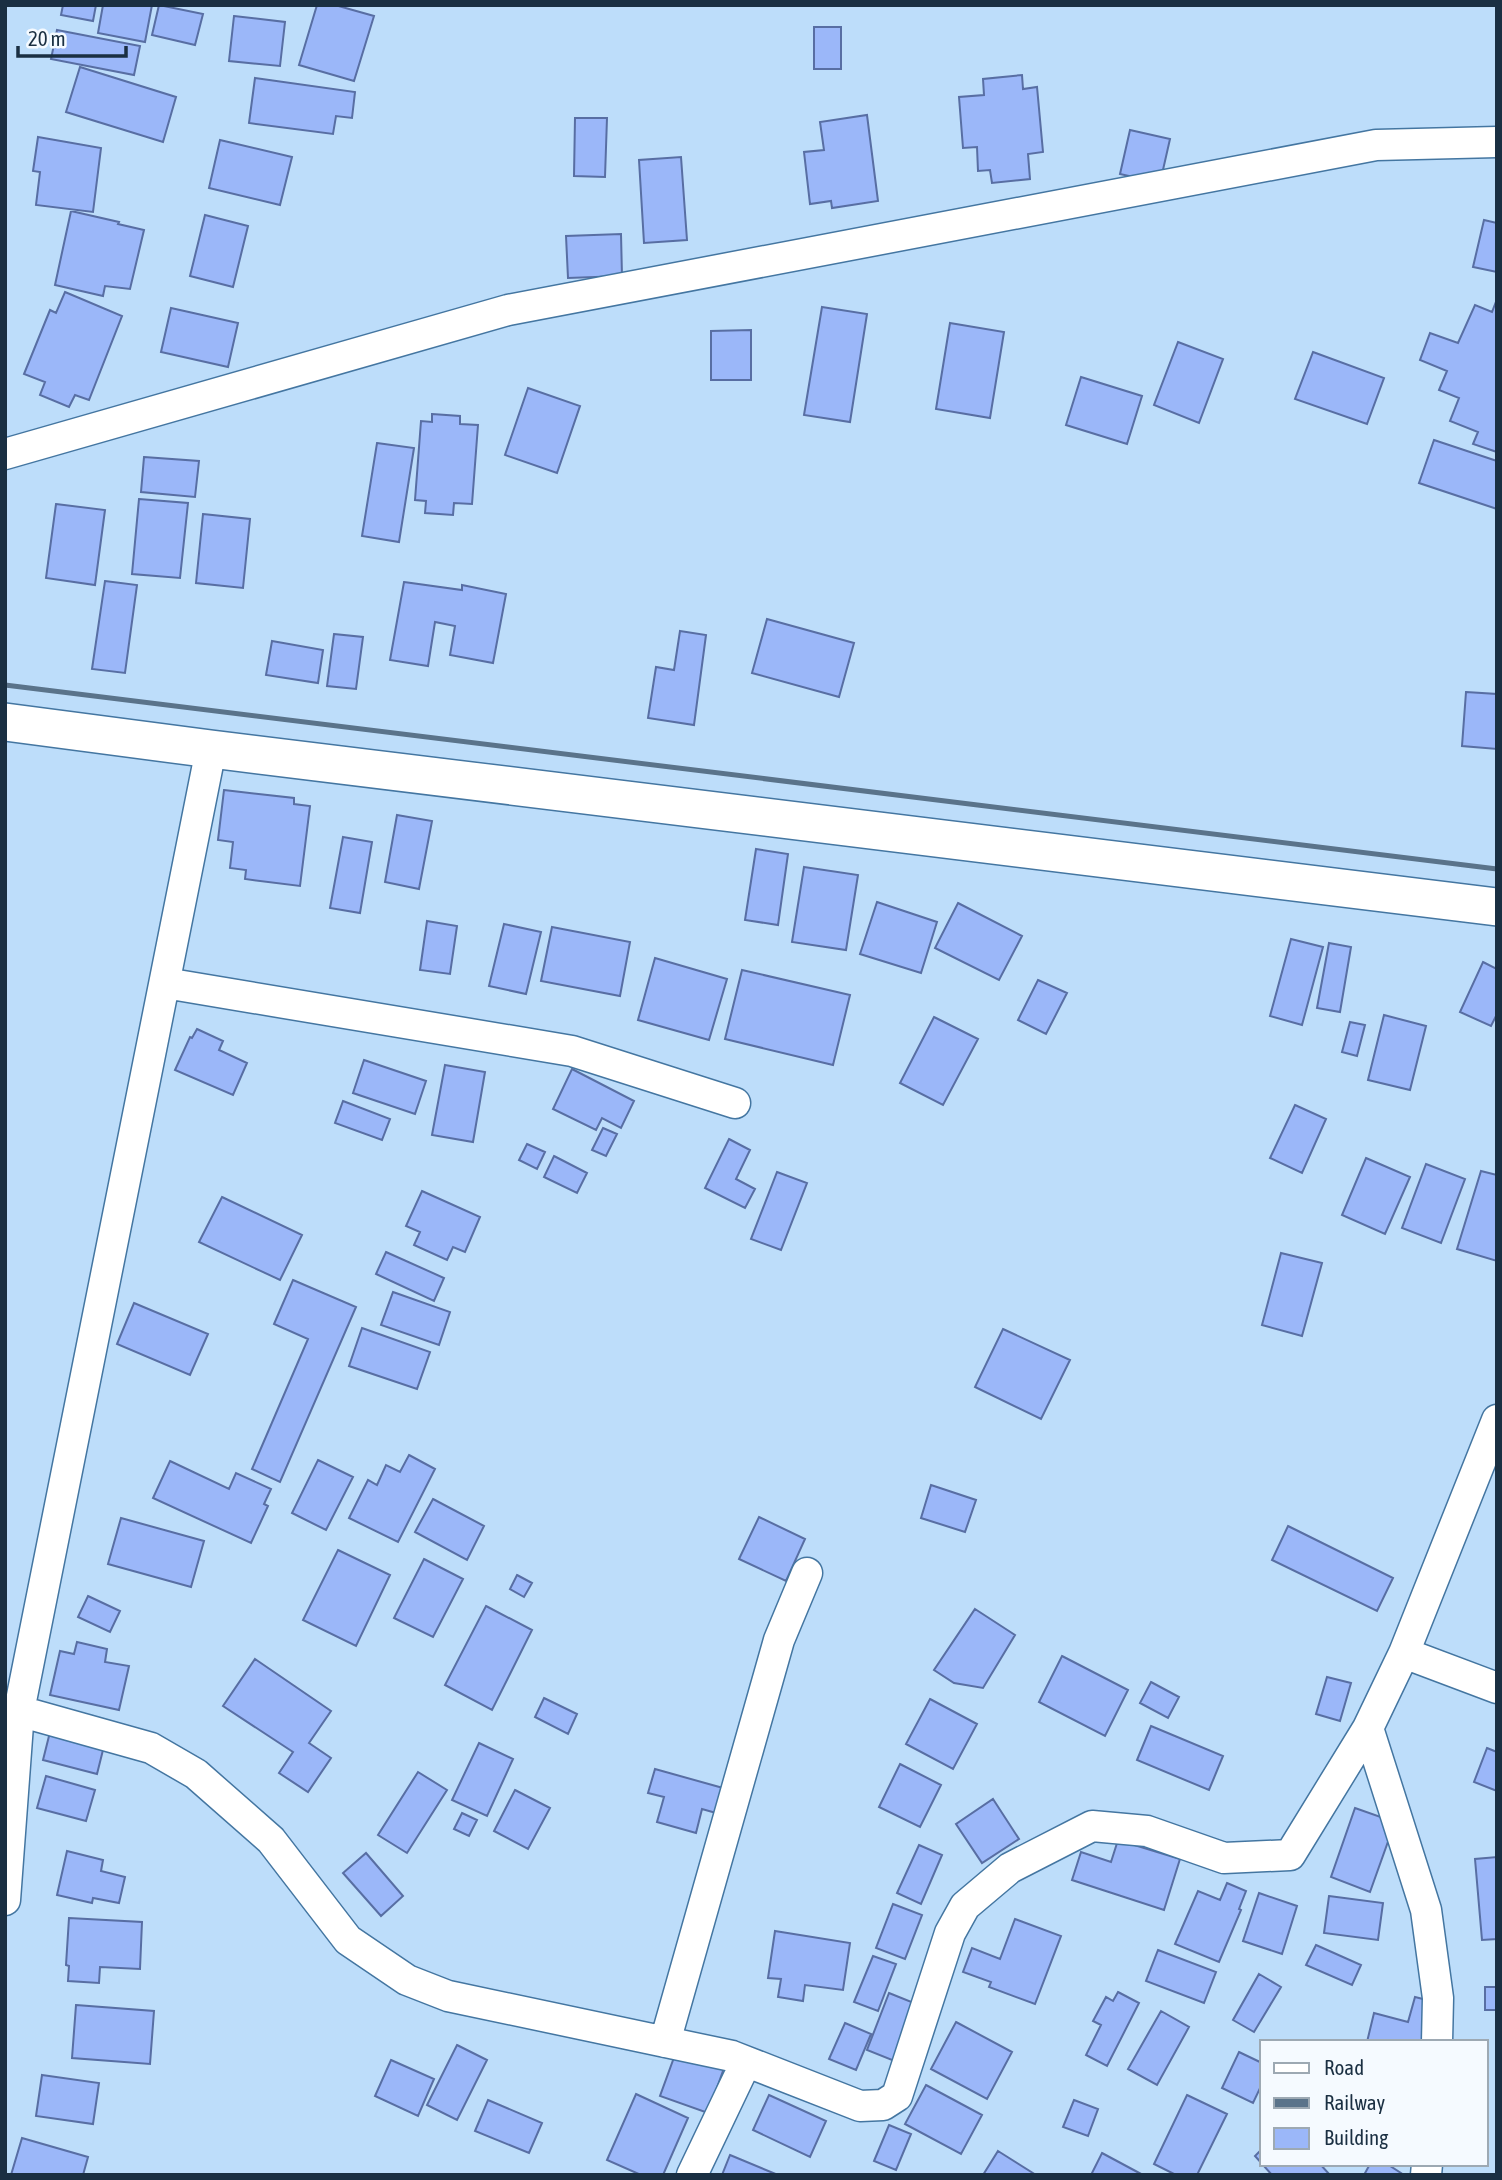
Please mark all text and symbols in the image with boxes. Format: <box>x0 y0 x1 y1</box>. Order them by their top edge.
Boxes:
scale bar <box>18 14 126 58</box>
text: 20 m <box>28 26 66 50</box>
legend <box>1260 2040 1488 2166</box>
text: Road <box>1324 2055 1364 2079</box>
text: Railway <box>1324 2090 1386 2114</box>
text: Building <box>1324 2125 1388 2149</box>

